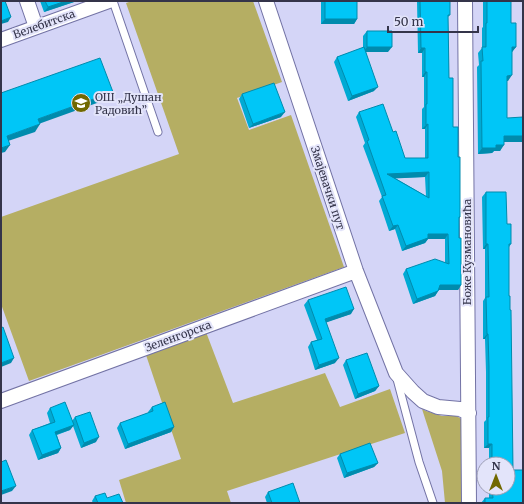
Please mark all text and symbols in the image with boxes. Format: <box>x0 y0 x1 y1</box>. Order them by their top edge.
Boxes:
street label: Велебитска <box>11 6 77 42</box>
scale bar <box>388 8 478 34</box>
text: 50 m <box>394 14 423 29</box>
place label: ОШ „Душан Радовић” <box>95 90 162 117</box>
school or university icon: ОШ „Душан Радовић” <box>70 92 92 114</box>
street label: Змајевачки пут <box>308 144 348 232</box>
street label: Боже Кузмановића <box>460 199 474 305</box>
street label: Зеленгорска <box>143 317 213 354</box>
north arrow <box>476 456 516 496</box>
text: N <box>492 459 501 473</box>

